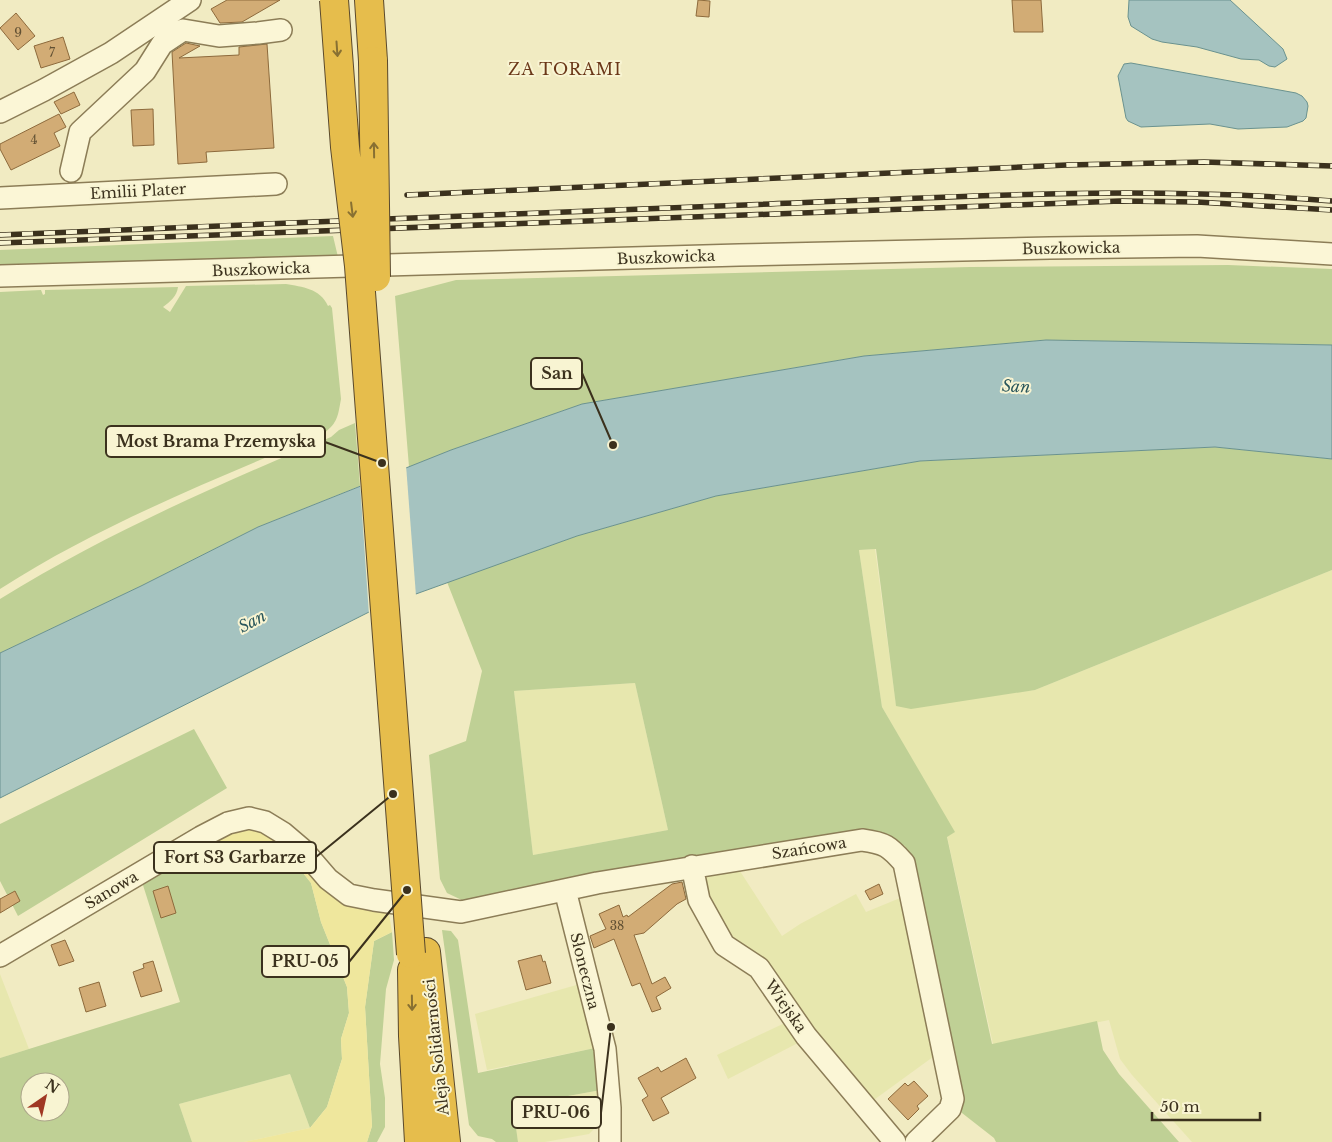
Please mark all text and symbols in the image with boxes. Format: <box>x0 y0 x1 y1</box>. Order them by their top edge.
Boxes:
house number: 9 <box>14 25 22 40</box>
one-way arrow <box>333 40 342 56</box>
house number: 7 <box>49 45 56 60</box>
district label: ZA TORAMI <box>508 59 622 79</box>
house number: 4 <box>30 132 38 147</box>
one-way arrow <box>369 142 379 158</box>
street label: Emilii Plater <box>89 179 187 203</box>
one-way arrow <box>347 202 357 218</box>
street label: Buszkowicka <box>1022 238 1121 258</box>
street label: Buszkowicka <box>617 246 716 268</box>
street label: Buszkowicka <box>212 258 311 280</box>
callout: San <box>531 358 582 389</box>
text: San <box>541 363 573 383</box>
water label: San <box>1001 375 1031 397</box>
callout: Most Brama Przemyska <box>106 426 325 457</box>
text: Most Brama Przemyska <box>116 431 316 451</box>
water label: San <box>235 605 269 637</box>
street label: Szańcowa <box>770 833 848 863</box>
callout: Fort S3 Garbarze <box>154 842 316 873</box>
text: Fort S3 Garbarze <box>164 847 306 867</box>
street label: Sanowa <box>81 866 142 913</box>
house number: 38 <box>610 918 624 933</box>
street label: Słoneczna <box>566 931 604 1012</box>
callout: PRU-05 <box>262 946 349 977</box>
text: PRU-05 <box>271 951 339 971</box>
street label: Wiejska <box>760 975 811 1037</box>
street label: Aleja Solidarności <box>419 978 453 1117</box>
one-way arrow <box>408 994 417 1010</box>
north arrow <box>20 1072 70 1122</box>
text: N <box>42 1075 63 1097</box>
scale bar <box>1152 1090 1260 1122</box>
callout: PRU-06 <box>512 1097 601 1128</box>
text: 50 m <box>1160 1097 1200 1116</box>
text: PRU-06 <box>522 1102 590 1122</box>

